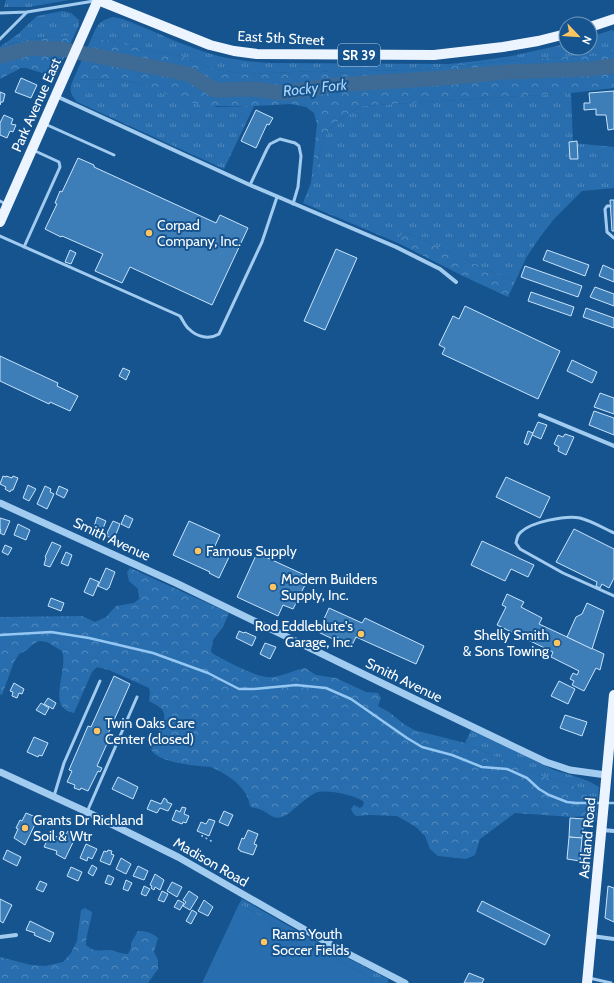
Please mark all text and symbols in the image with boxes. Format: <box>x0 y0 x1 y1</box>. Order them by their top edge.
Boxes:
north arrow <box>558 16 598 56</box>
street label: East 5th Street <box>237 27 325 49</box>
text: N <box>579 34 595 47</box>
road number: SR 39 <box>338 44 380 66</box>
street label: Park Avenue East <box>7 55 65 155</box>
water label: Rocky Fork <box>282 76 348 100</box>
place label: Corpad Company, Inc. <box>157 216 241 250</box>
marker: Corpad Company, Inc. <box>144 228 154 238</box>
street label: Smith Avenue <box>70 513 154 565</box>
place label: Famous Supply <box>206 542 297 560</box>
marker: Famous Supply <box>193 546 203 556</box>
place label: Modern Builders Supply, Inc. <box>281 570 377 604</box>
marker: Modern Builders Supply, Inc. <box>268 582 278 592</box>
place label: Rod Eddleblute's Garage, Inc. <box>255 617 353 651</box>
place label: Shelly Smith & Sons Towing <box>463 626 550 660</box>
marker: Rod Eddleblute's Garage, Inc. <box>356 629 366 639</box>
marker: Shelly Smith & Sons Towing <box>552 638 562 648</box>
street label: Smith Avenue <box>363 654 445 706</box>
place label: Twin Oaks Care Center (closed) <box>105 714 195 748</box>
marker: Twin Oaks Care Center (closed) <box>92 726 102 736</box>
street label: Ashland Road <box>574 797 600 879</box>
place label: Grants Dr Richland Soil & Wtr <box>33 811 143 845</box>
marker: Grants Dr Richland Soil & Wtr <box>20 823 30 833</box>
street label: Madison Road <box>170 833 252 891</box>
place label: Rams Youth Soccer Fields <box>272 925 349 959</box>
marker: Rams Youth Soccer Fields <box>259 937 269 947</box>

